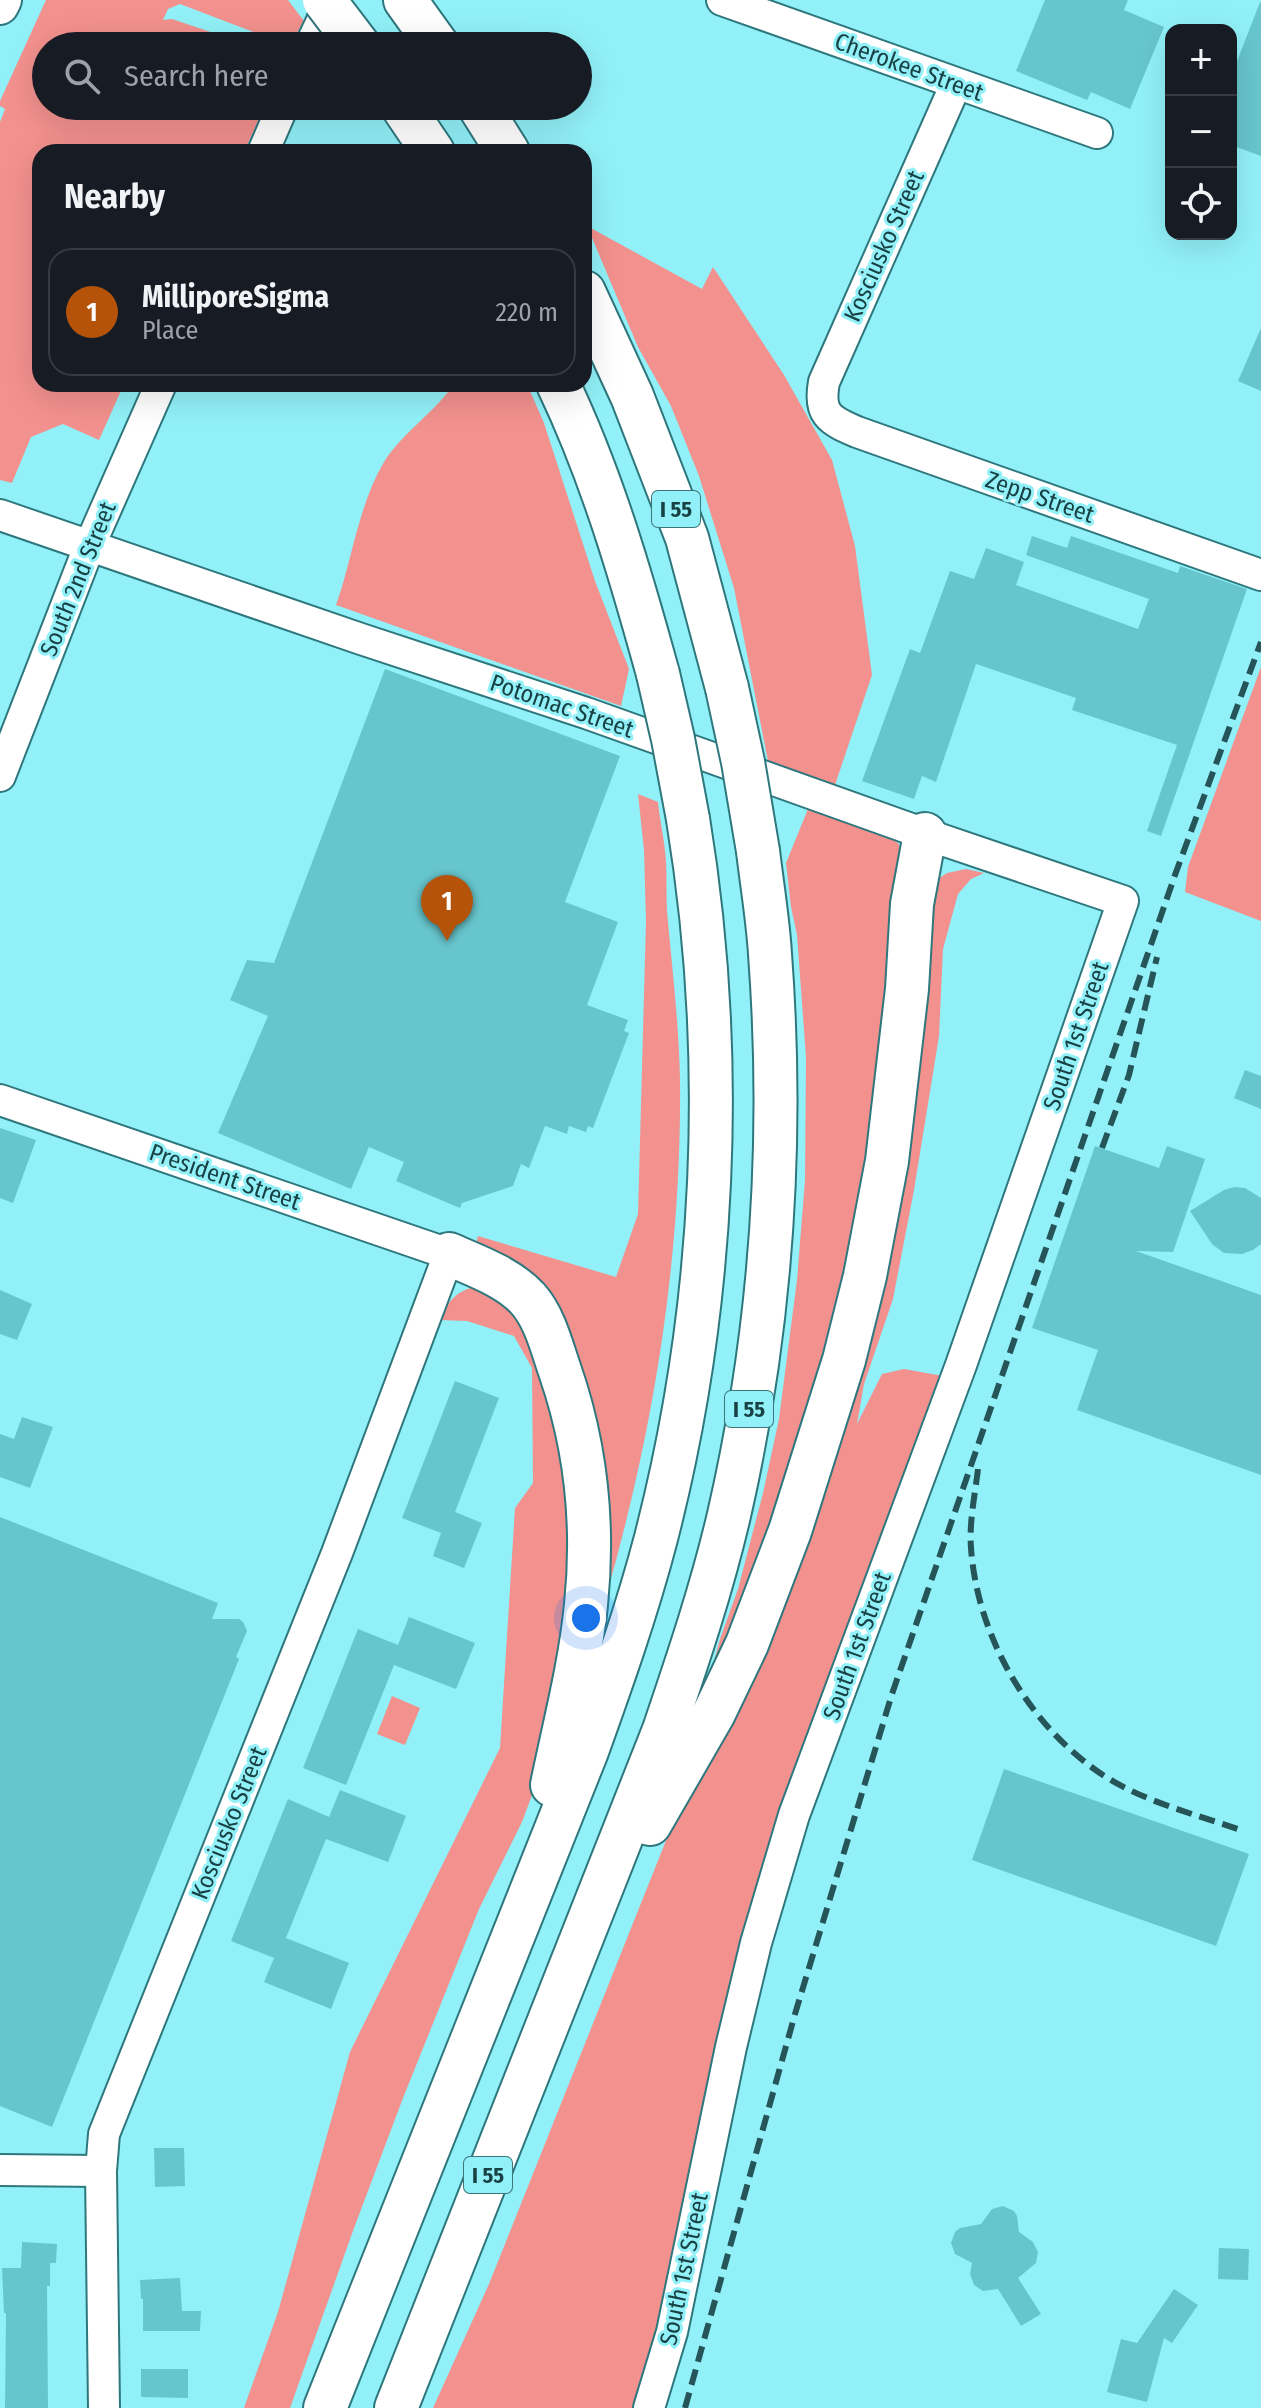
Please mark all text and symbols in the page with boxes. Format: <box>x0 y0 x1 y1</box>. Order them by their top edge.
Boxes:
map controls <box>1165 24 1237 240</box>
button: + <box>1165 24 1237 96</box>
street label: Cherokee Street <box>831 27 987 107</box>
search box <box>32 32 592 120</box>
icon: search <box>60 54 104 98</box>
text: Search here <box>124 58 269 94</box>
button: − <box>1165 96 1237 168</box>
street label: Kosciusko Street <box>838 166 930 326</box>
button: locate <box>1165 168 1237 240</box>
text: Nearby <box>64 176 165 217</box>
text: MilliporeSigma <box>142 279 329 315</box>
text: 1 <box>87 297 98 328</box>
text: 220 m <box>495 297 558 328</box>
text: Place <box>142 315 198 346</box>
street label: Zepp Street <box>982 465 1098 529</box>
road number: I 55 <box>652 491 700 527</box>
street label: South 2nd Street <box>34 498 122 660</box>
street label: Potomac Street <box>487 668 637 744</box>
pin: 1 <box>421 875 473 941</box>
street label: South 1st Street <box>1037 958 1115 1114</box>
street label: President Street <box>146 1138 304 1216</box>
road number: I 55 <box>725 1391 773 1427</box>
street label: South 1st Street <box>817 1568 897 1724</box>
your location <box>566 1598 606 1638</box>
street label: Kosciusko Street <box>186 1742 272 1904</box>
road number: I 55 <box>464 2157 512 2193</box>
street label: South 1st Street <box>654 2190 714 2348</box>

